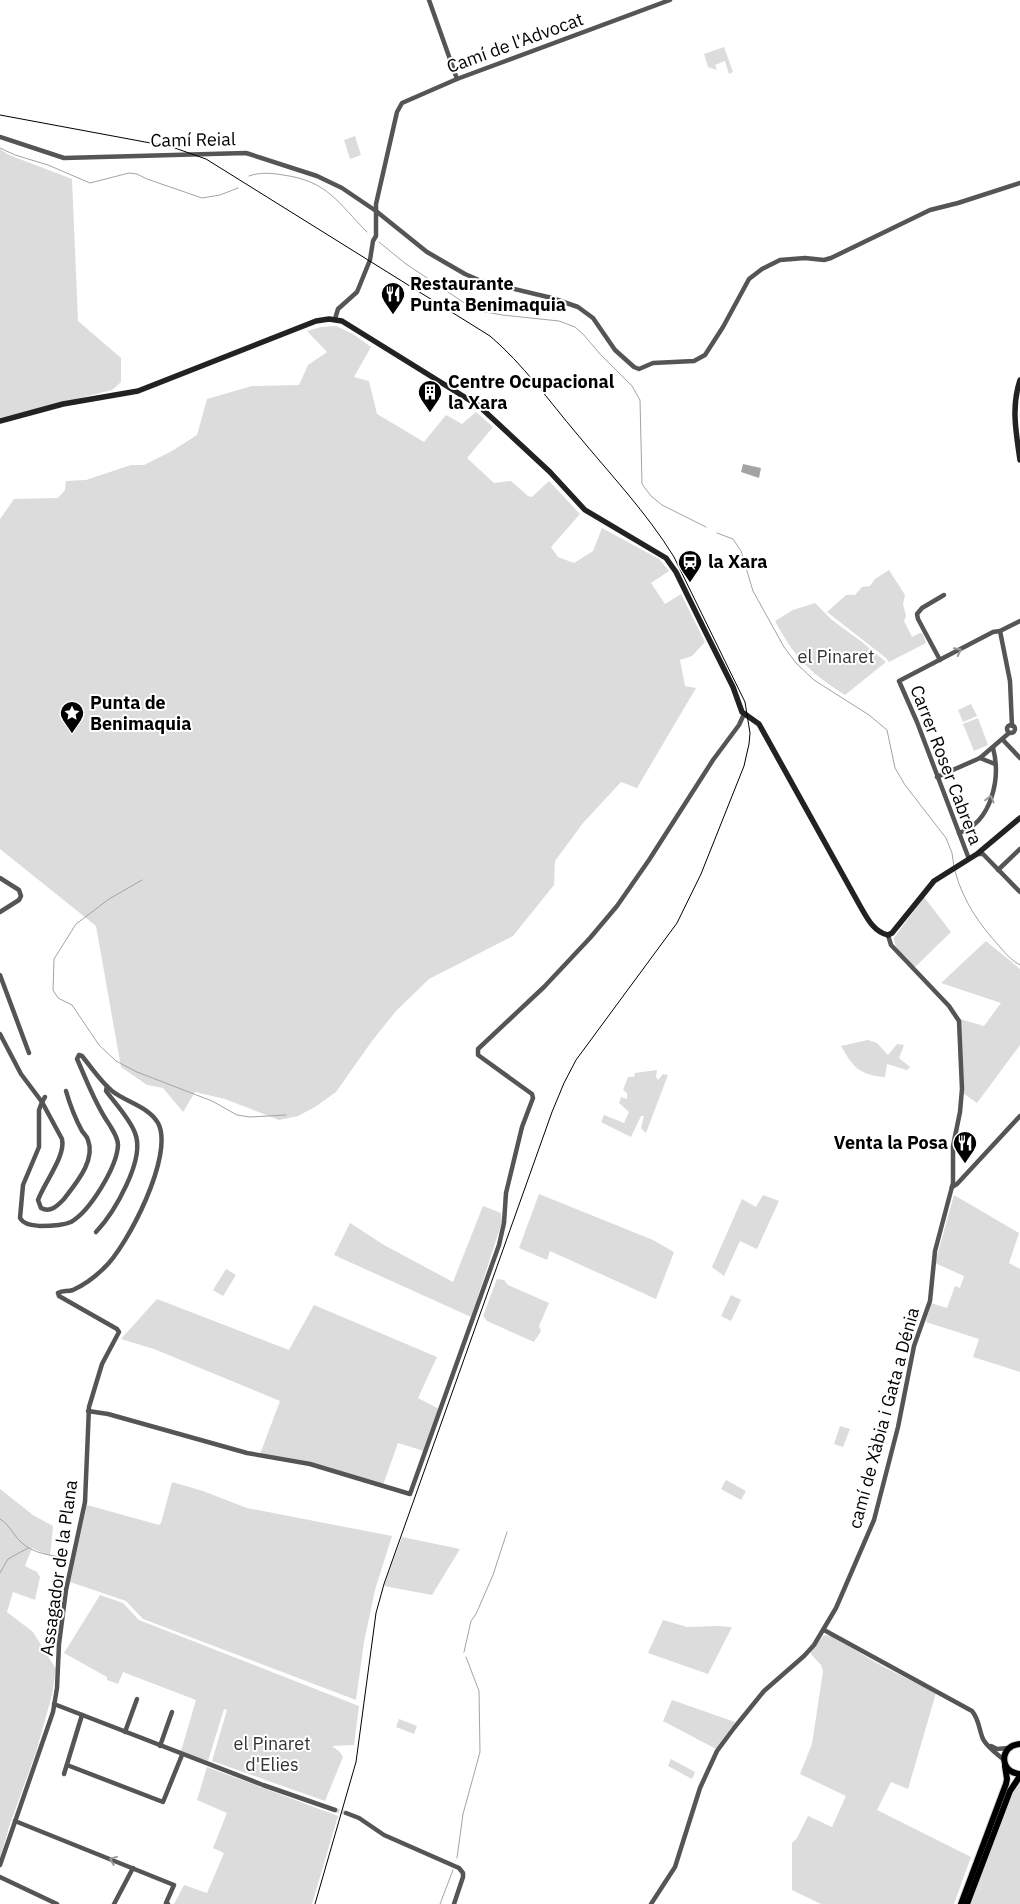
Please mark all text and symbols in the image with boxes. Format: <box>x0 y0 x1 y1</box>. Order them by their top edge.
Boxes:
street label: Camí de l'Advocat <box>443 7 586 78</box>
street label: Camí Reial <box>150 127 236 152</box>
place label: Restaurante Punta Benimaquia <box>410 272 566 316</box>
restaurant icon: Restaurante Punta Benimaquia <box>380 281 406 315</box>
place label: Centre Ocupacional la Xara <box>448 370 615 414</box>
building icon: Centre Ocupacional la Xara <box>417 379 443 413</box>
station icon: la Xara <box>677 549 703 583</box>
place label: la Xara <box>708 550 767 573</box>
park label: el Pinaret <box>798 645 875 668</box>
one-way arrow <box>952 647 961 657</box>
street label: Carrer Roser Cabrera <box>905 682 988 848</box>
place label: Punta de Benimaquia <box>90 691 191 735</box>
place icon: Punta de Benimaquia <box>59 700 85 734</box>
one-way arrow <box>985 795 995 803</box>
restaurant icon: Venta la Posa <box>952 1130 978 1164</box>
place label: Venta la Posa <box>834 1131 948 1154</box>
street label: camí de Xàbia i Gata a Dénia <box>843 1304 924 1531</box>
street label: Assagador de la Plana <box>35 1478 82 1657</box>
park label: el Pinaret d'Elies <box>234 1732 311 1776</box>
one-way arrow <box>109 1856 118 1866</box>

